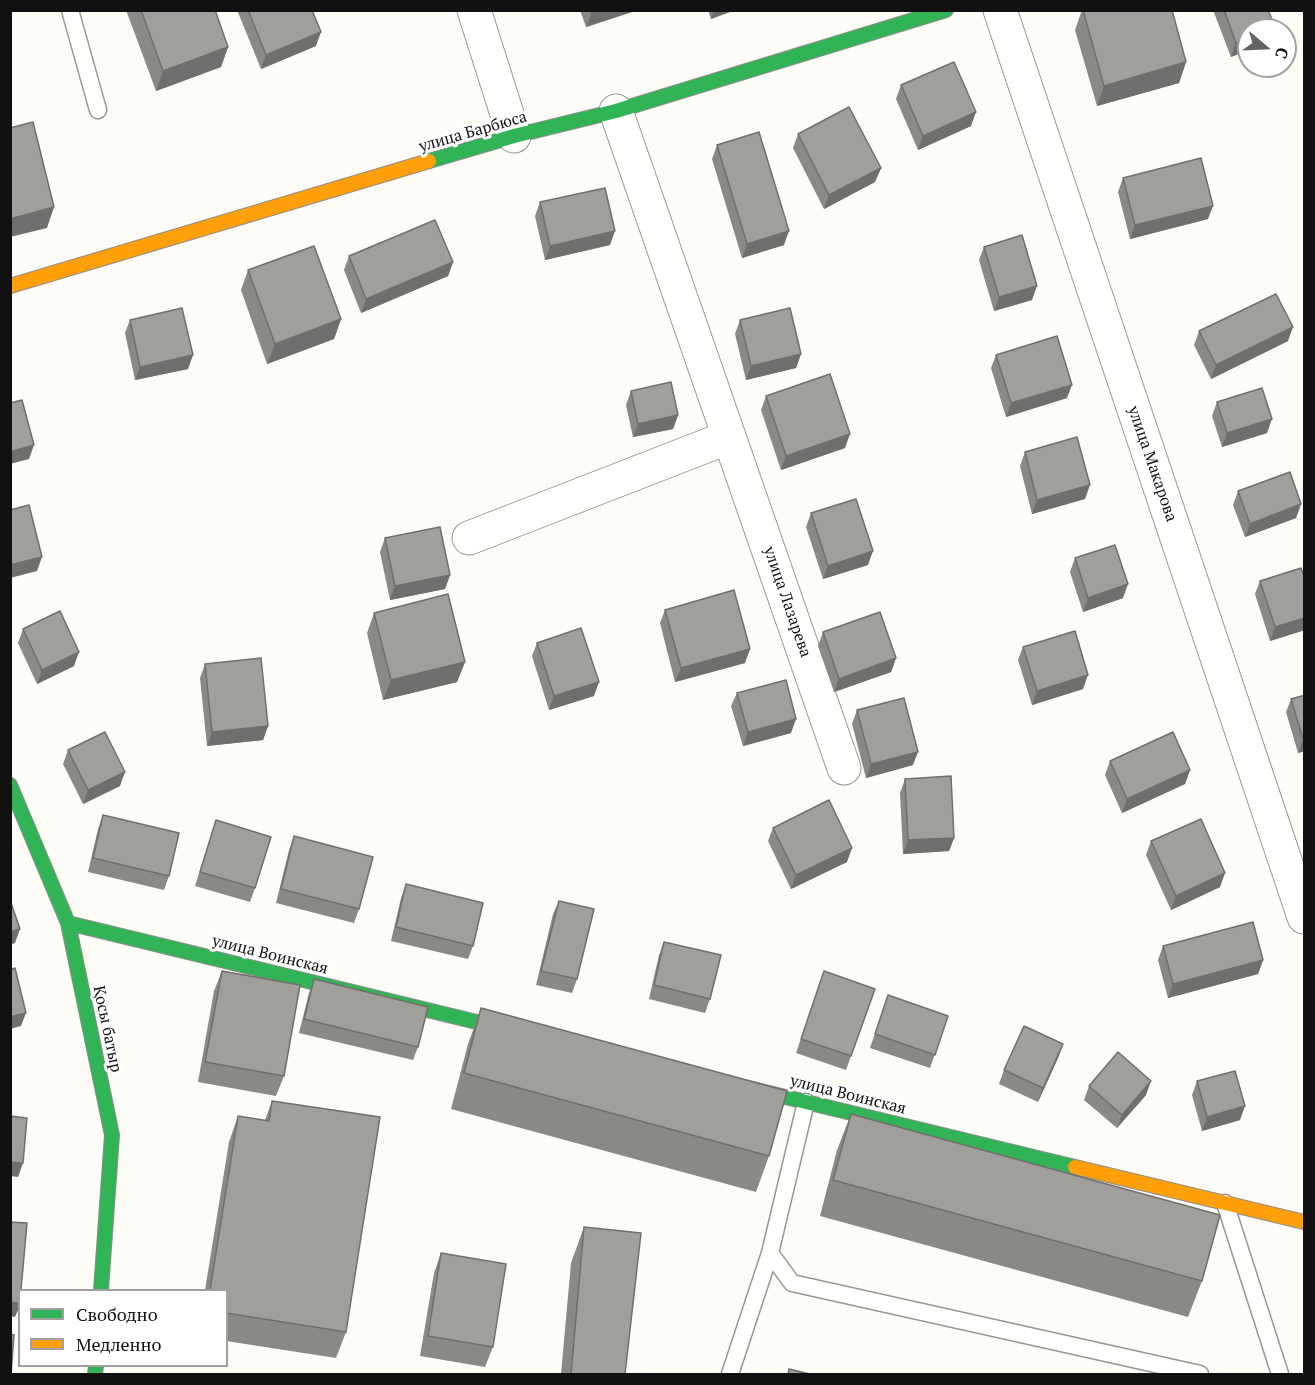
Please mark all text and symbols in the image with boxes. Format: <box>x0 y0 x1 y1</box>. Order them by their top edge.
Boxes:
north arrow <box>1237 18 1297 78</box>
text: С <box>1270 45 1294 62</box>
street label: улица Барбюса <box>417 107 529 157</box>
street label: улица Макарова <box>1123 404 1181 524</box>
street label: улица Лазарева <box>759 544 815 660</box>
street label: улица Воинская <box>210 931 330 979</box>
street label: Қосы батыр <box>88 984 126 1074</box>
street label: улица Воинская <box>788 1071 908 1119</box>
legend <box>18 1289 228 1367</box>
text: Свободно <box>76 1302 158 1326</box>
text: Медленно <box>76 1332 162 1356</box>

